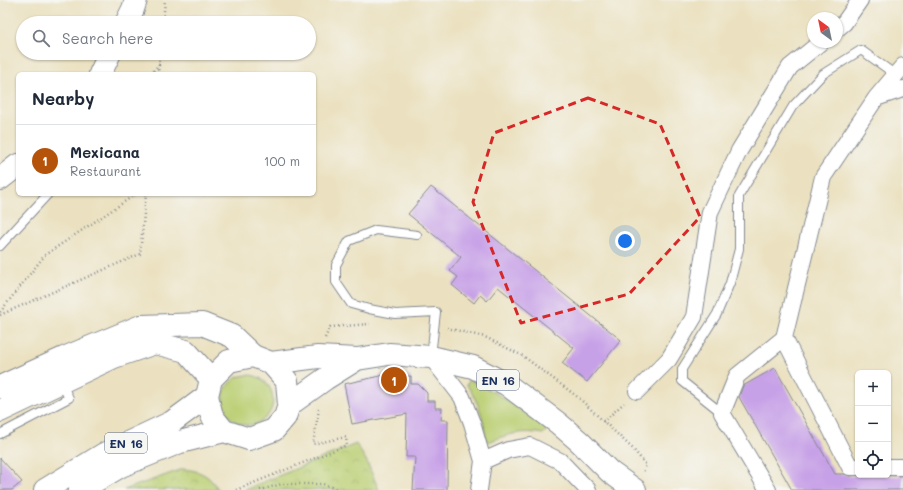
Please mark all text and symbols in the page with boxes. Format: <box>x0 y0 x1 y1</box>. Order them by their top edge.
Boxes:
north arrow <box>807 12 843 48</box>
search box <box>16 16 316 60</box>
icon: search <box>30 27 52 49</box>
text: Search here <box>62 28 153 48</box>
text: Nearby <box>32 87 94 109</box>
text: Mexicana <box>70 142 140 162</box>
text: 1 <box>42 152 48 169</box>
text: 100 m <box>264 152 300 169</box>
text: Restaurant <box>70 162 141 179</box>
your location <box>615 231 635 251</box>
pin: 1 <box>381 365 407 395</box>
road number: EN 16 <box>477 370 519 390</box>
map controls <box>855 370 891 478</box>
button: + <box>855 370 891 406</box>
button: − <box>855 406 891 442</box>
road number: EN 16 <box>105 433 147 453</box>
button: locate <box>855 442 891 478</box>

